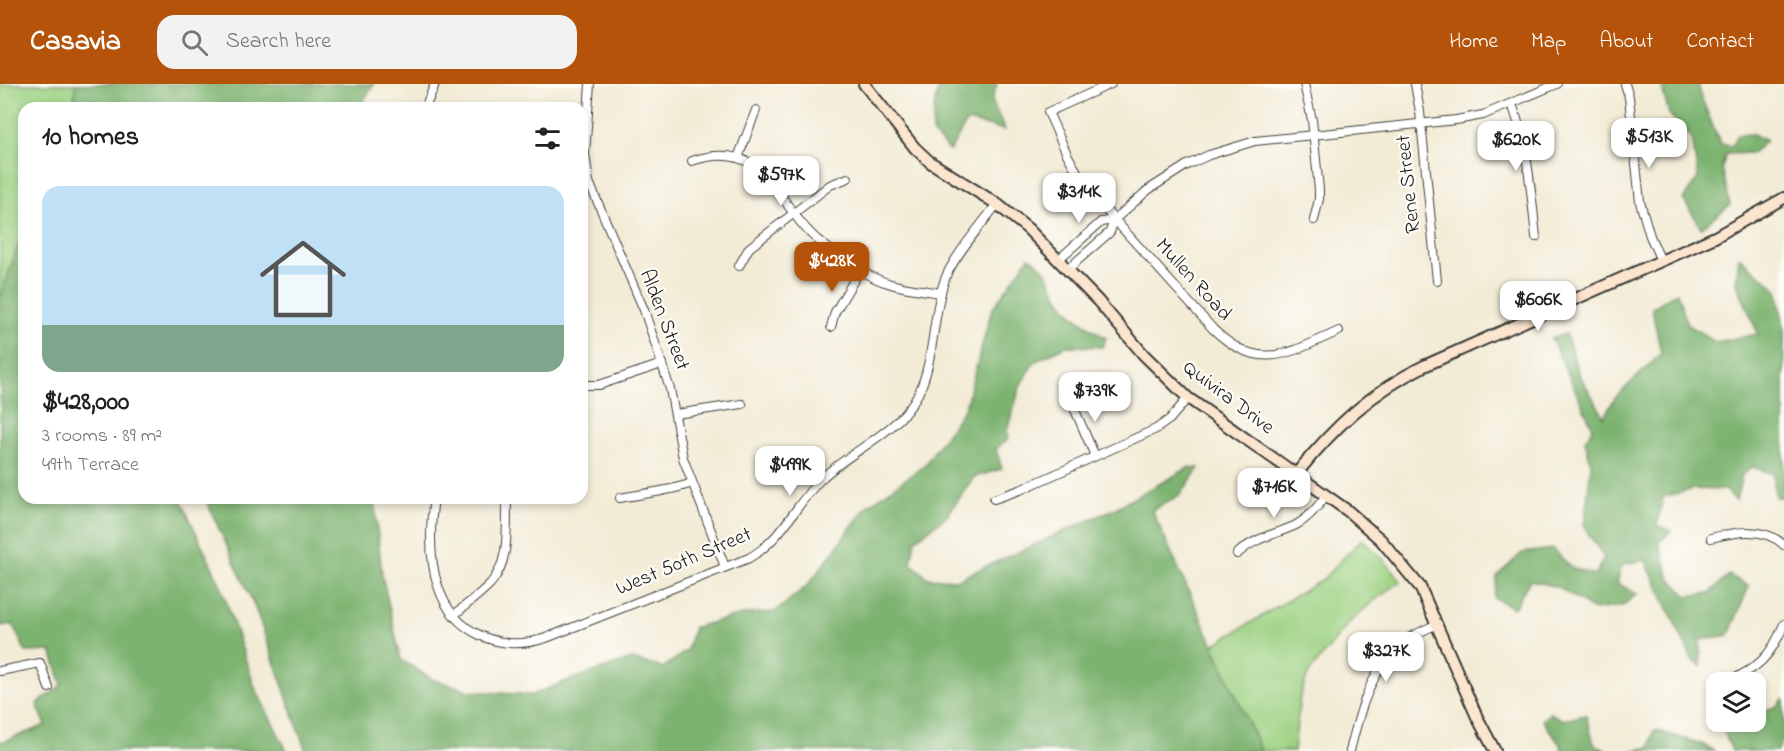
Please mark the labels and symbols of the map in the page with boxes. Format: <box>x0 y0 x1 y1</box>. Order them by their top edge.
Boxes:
pin: $513K <box>1607 118 1691 169</box>
pin: $620K <box>1474 121 1558 172</box>
street label: Rene Street <box>1389 133 1429 235</box>
pin: $597K <box>739 156 823 207</box>
pin: $314K <box>1037 173 1121 224</box>
street label: Mullen Road <box>1148 232 1239 328</box>
pin: $428K <box>790 242 874 293</box>
street label: Alden Street <box>631 265 697 375</box>
pin: $606K <box>1496 281 1580 332</box>
street label: Quivira Drive <box>1176 353 1281 443</box>
pin: $739K <box>1053 372 1137 423</box>
pin: $499K <box>748 446 832 497</box>
pin: $716K <box>1232 468 1316 519</box>
street label: West 50th Street <box>611 520 757 604</box>
pin: $327K <box>1344 632 1428 683</box>

